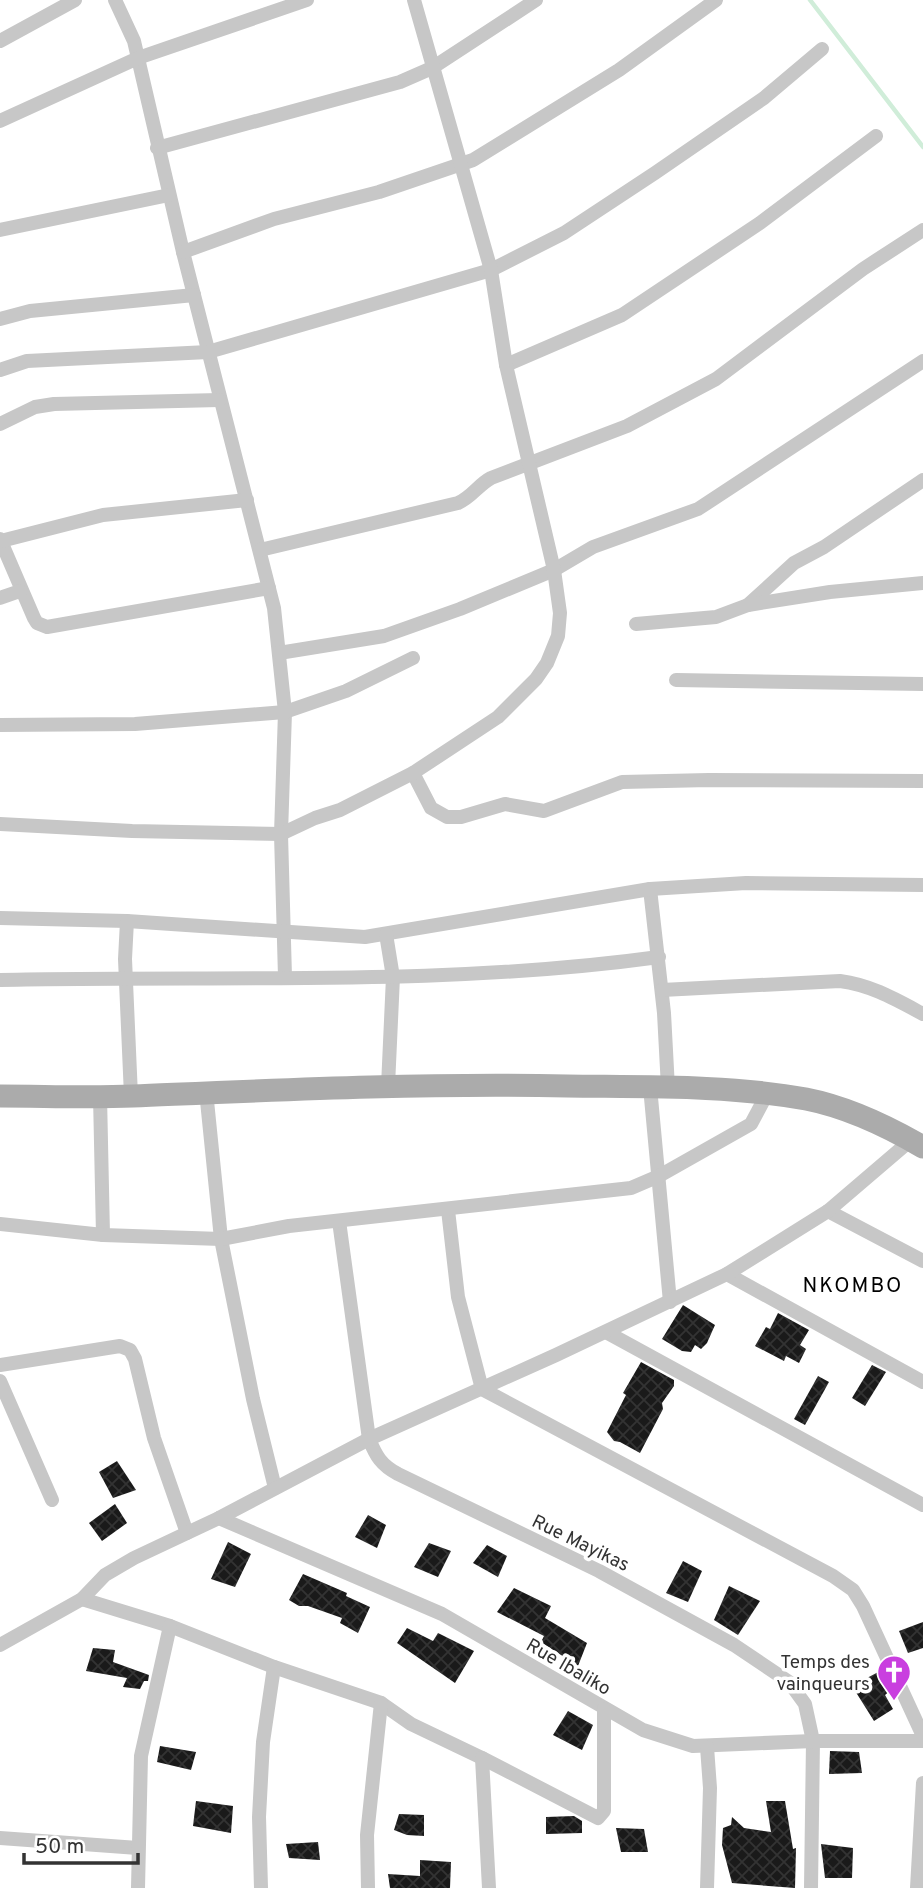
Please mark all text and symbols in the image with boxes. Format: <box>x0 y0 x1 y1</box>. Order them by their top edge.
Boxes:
district label: NKOMBO <box>803 1273 903 1300</box>
street label: Rue Mayikas <box>527 1510 633 1578</box>
street label: Rue Ibaliko <box>521 1634 615 1702</box>
place label: Temps des vainqueurs <box>776 1651 870 1697</box>
church icon: Temps des vainqueurs <box>875 1653 913 1702</box>
scale bar <box>24 1822 138 1866</box>
text: 50 m <box>35 1834 84 1861</box>

